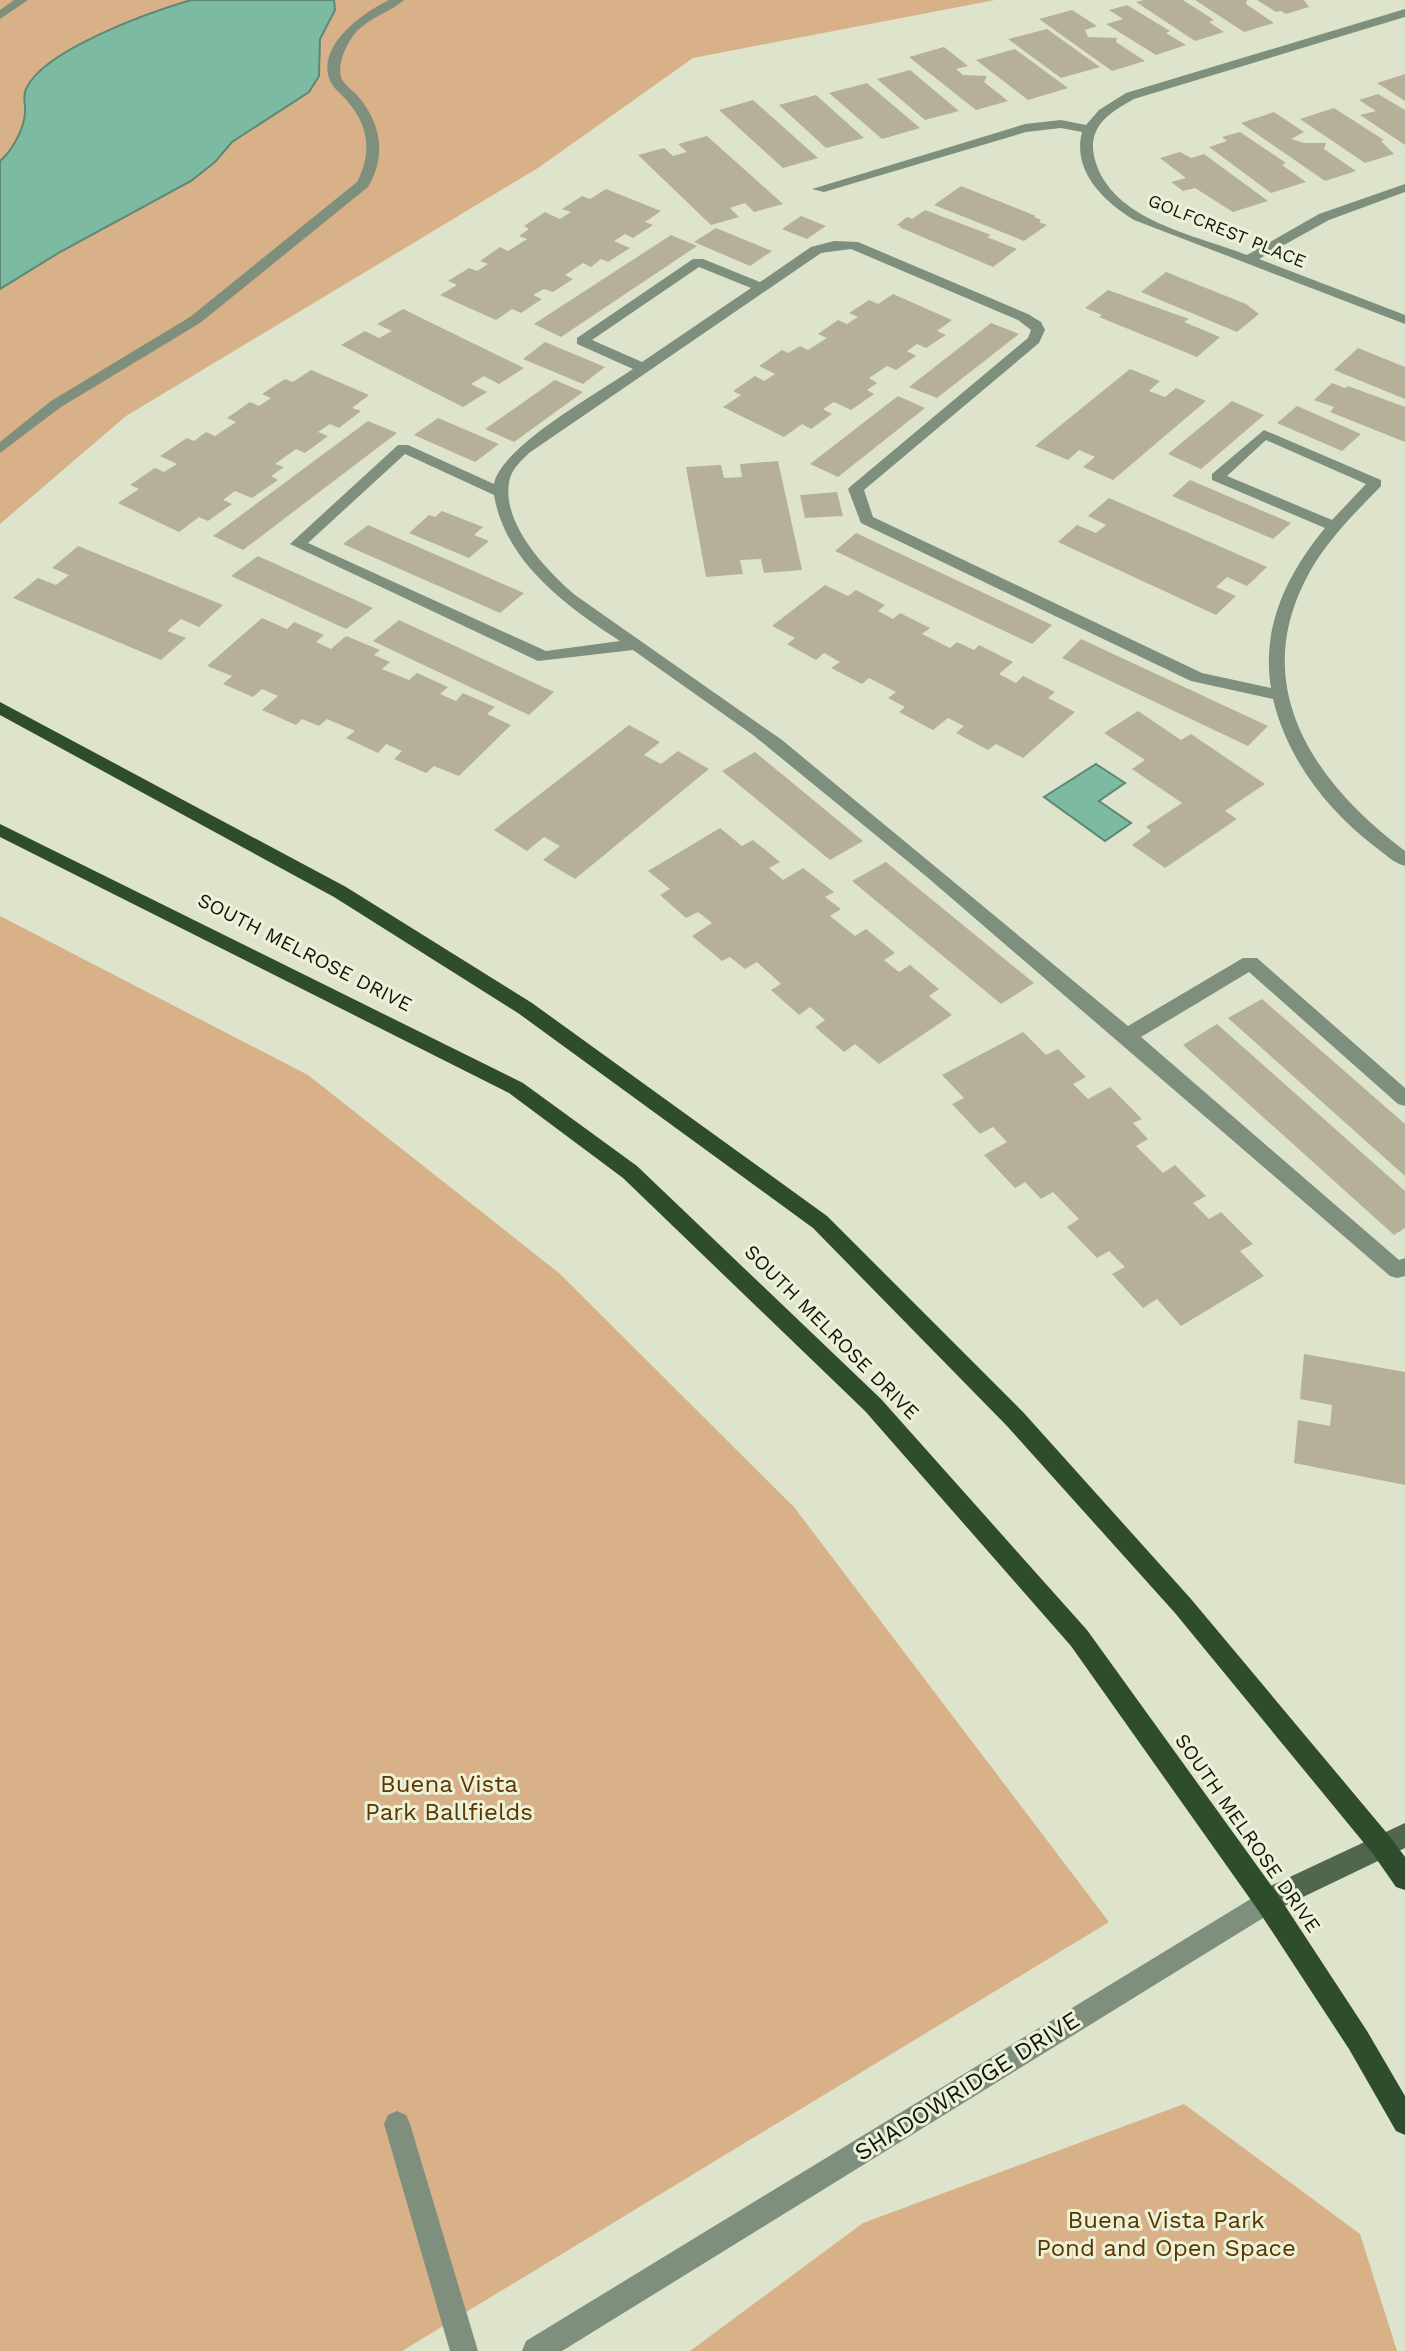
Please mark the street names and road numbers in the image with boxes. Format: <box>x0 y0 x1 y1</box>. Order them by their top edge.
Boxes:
street label: GOLFCREST PLACE <box>1145 189 1309 272</box>
street label: SOUTH MELROSE DRIVE <box>194 887 416 1017</box>
street label: SOUTH MELROSE DRIVE <box>740 1240 924 1424</box>
street label: SOUTH MELROSE DRIVE <box>1170 1729 1326 1937</box>
street label: SHADOWRIDGE DRIVE <box>850 2005 1084 2167</box>

